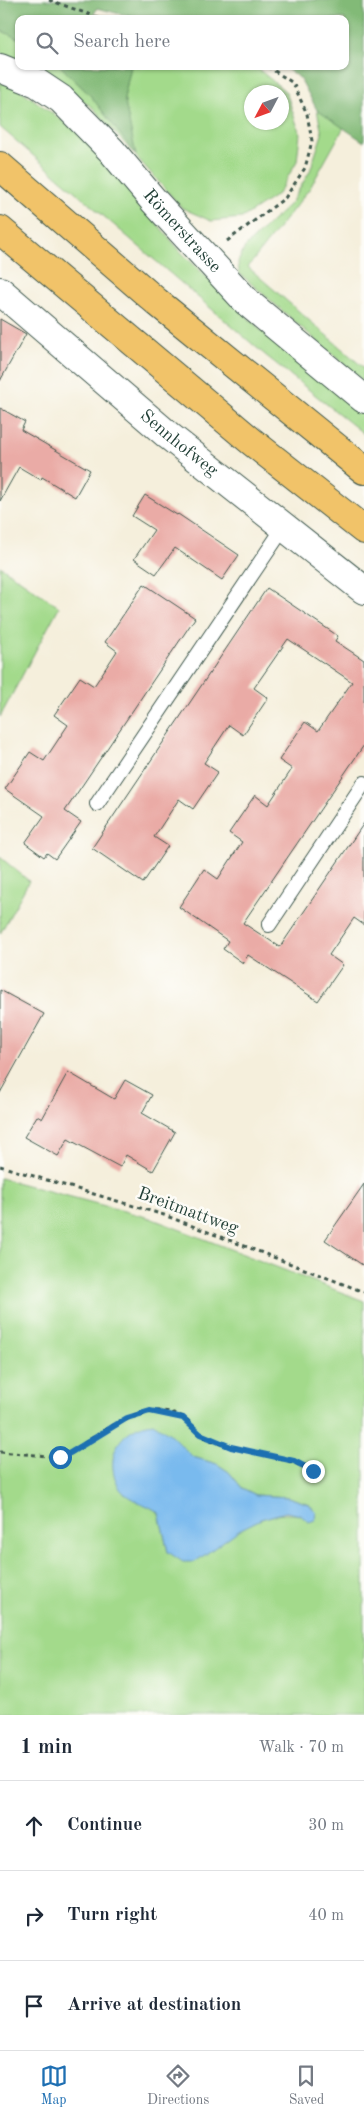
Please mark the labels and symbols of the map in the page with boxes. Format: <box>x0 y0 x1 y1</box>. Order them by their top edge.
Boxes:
north arrow <box>244 85 289 130</box>
street label: Römerstrasse <box>139 186 224 276</box>
street label: Sennhofweg <box>137 406 222 480</box>
street label: Breitmattweg <box>135 1184 241 1238</box>
route start <box>49 1446 72 1469</box>
route end <box>302 1460 325 1483</box>

